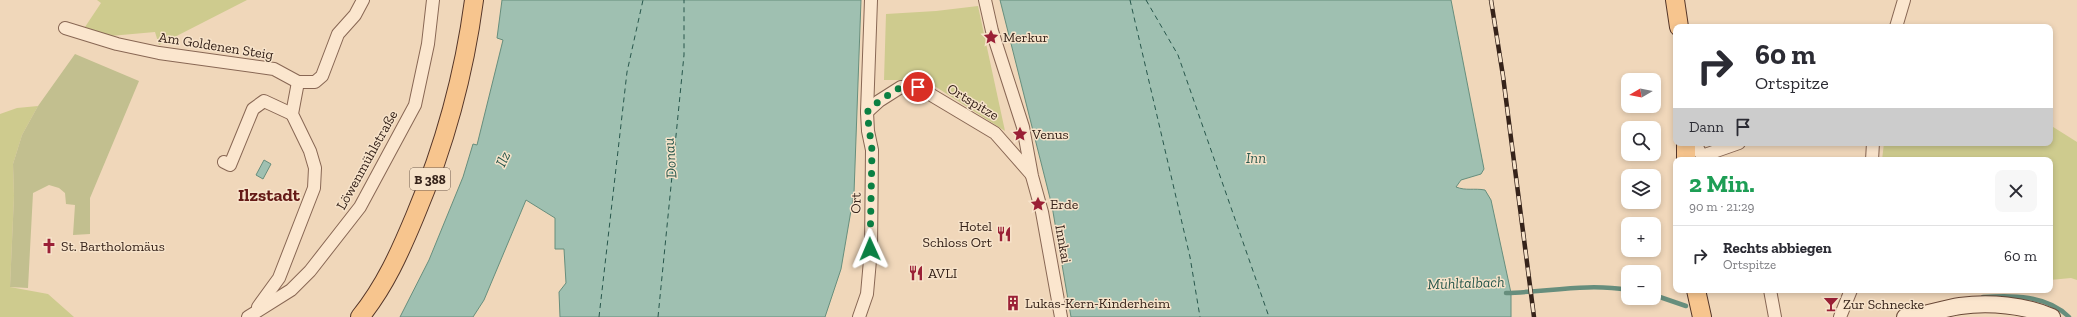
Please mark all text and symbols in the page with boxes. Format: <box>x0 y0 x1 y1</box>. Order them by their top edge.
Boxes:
place icon: Merkur <box>982 28 1000 46</box>
street label: Am Goldenen Steig <box>157 29 275 64</box>
place label: Merkur <box>1003 29 1049 46</box>
text: 60 m <box>1755 38 1816 71</box>
icon: right <box>1689 40 1741 92</box>
pin <box>901 70 935 104</box>
text: Ortspitze <box>1755 72 1829 94</box>
north arrow <box>1621 73 1661 113</box>
map controls <box>1621 73 1661 305</box>
icon: arrive <box>907 76 929 98</box>
street label: Ortspitze <box>944 80 1002 124</box>
street label: Löwenmühlstraße <box>333 107 402 213</box>
icon: arrive <box>1732 116 1754 138</box>
text: Dann <box>1689 118 1724 136</box>
button: search <box>1621 121 1661 161</box>
place icon: Venus <box>1011 125 1029 143</box>
place label: Venus <box>1031 126 1069 143</box>
water label: Donau <box>660 137 680 179</box>
water label: Ilz <box>492 148 514 170</box>
water label: Inn <box>1246 149 1266 167</box>
road number: B 388 <box>410 168 450 190</box>
button: layers <box>1621 169 1661 209</box>
text: 2 Min. <box>1689 169 1755 198</box>
button: close <box>1995 170 2037 212</box>
district label: Ilzstadt <box>238 184 301 206</box>
street label: Ort <box>847 191 865 214</box>
place icon: Erde <box>1029 195 1047 213</box>
place label: Erde <box>1050 196 1079 213</box>
text: 90 m · 21:29 <box>1689 199 1755 214</box>
button: + <box>1621 217 1661 257</box>
place label: Hotel Schloss Ort <box>923 218 993 251</box>
street label: Innkai <box>1051 224 1075 265</box>
restaurant icon: Hotel Schloss Ort <box>995 225 1013 243</box>
position arrow <box>849 228 891 270</box>
church icon: St. Bartholomäus <box>40 237 58 255</box>
place label: St. Bartholomäus <box>61 238 165 255</box>
text: Rechts abbiegen <box>1723 239 1832 257</box>
icon: right <box>1689 245 1711 267</box>
text: 60 m <box>2004 247 2037 265</box>
text: Ortspitze <box>1723 257 1776 272</box>
restaurant icon: AVLI <box>907 264 925 282</box>
place label: AVLI <box>928 265 957 282</box>
button: − <box>1621 265 1661 305</box>
water label: Mühltalbach <box>1427 273 1505 293</box>
building icon: Lukas-Kern-Kinderheim <box>1004 294 1022 312</box>
place label: Lukas-Kern-Kinderheim <box>1025 295 1170 312</box>
bar icon: Zur Schnecke <box>1822 295 1840 313</box>
place label: Zur Schnecke <box>1843 296 1925 313</box>

